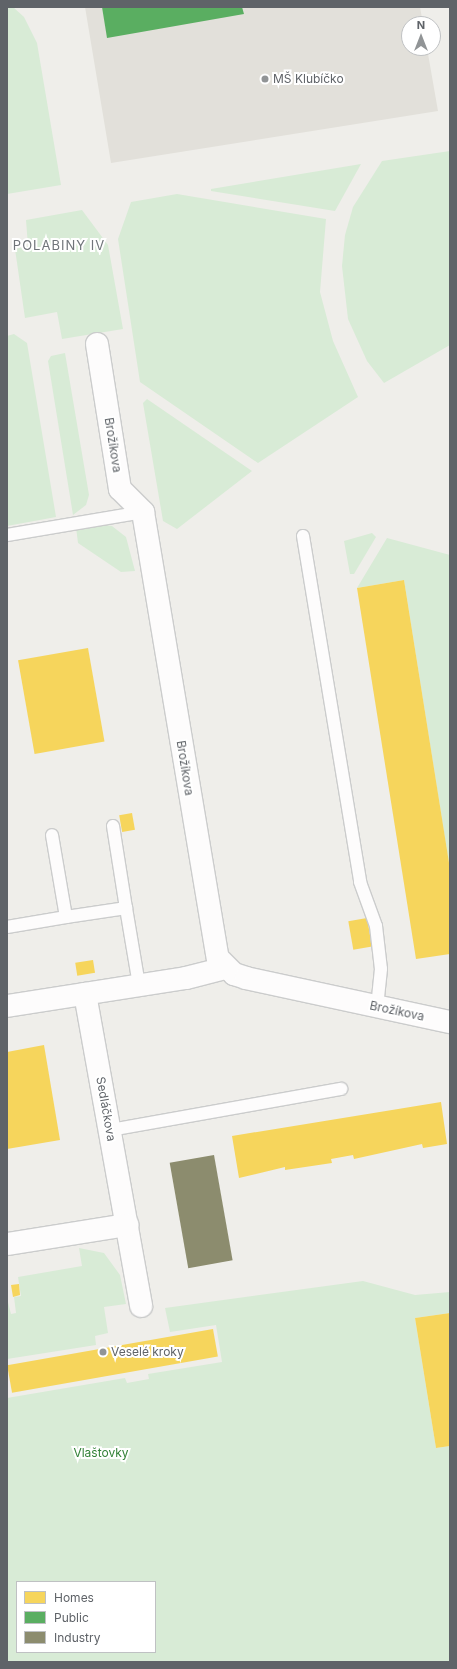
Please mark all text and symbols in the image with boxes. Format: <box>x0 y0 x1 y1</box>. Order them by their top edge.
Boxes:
north arrow <box>401 16 441 56</box>
text: N <box>417 18 425 32</box>
place label: MŠ Klubíčko <box>273 72 344 86</box>
marker: MŠ Klubíčko <box>260 74 270 84</box>
district label: POLABINY IV <box>13 237 105 253</box>
street label: Brožíkova <box>102 417 124 473</box>
street label: Brožíkova <box>174 740 196 796</box>
street label: Brožíkova <box>368 998 426 1024</box>
street label: Sedláčkova <box>93 1076 119 1142</box>
place label: Veselé kroky <box>111 1345 184 1359</box>
marker: Veselé kroky <box>98 1347 108 1357</box>
park label: Vlaštovky <box>73 1446 129 1460</box>
legend <box>16 1581 156 1653</box>
text: Homes <box>54 1590 94 1605</box>
text: Public <box>54 1610 89 1625</box>
text: Industry <box>54 1630 100 1645</box>

